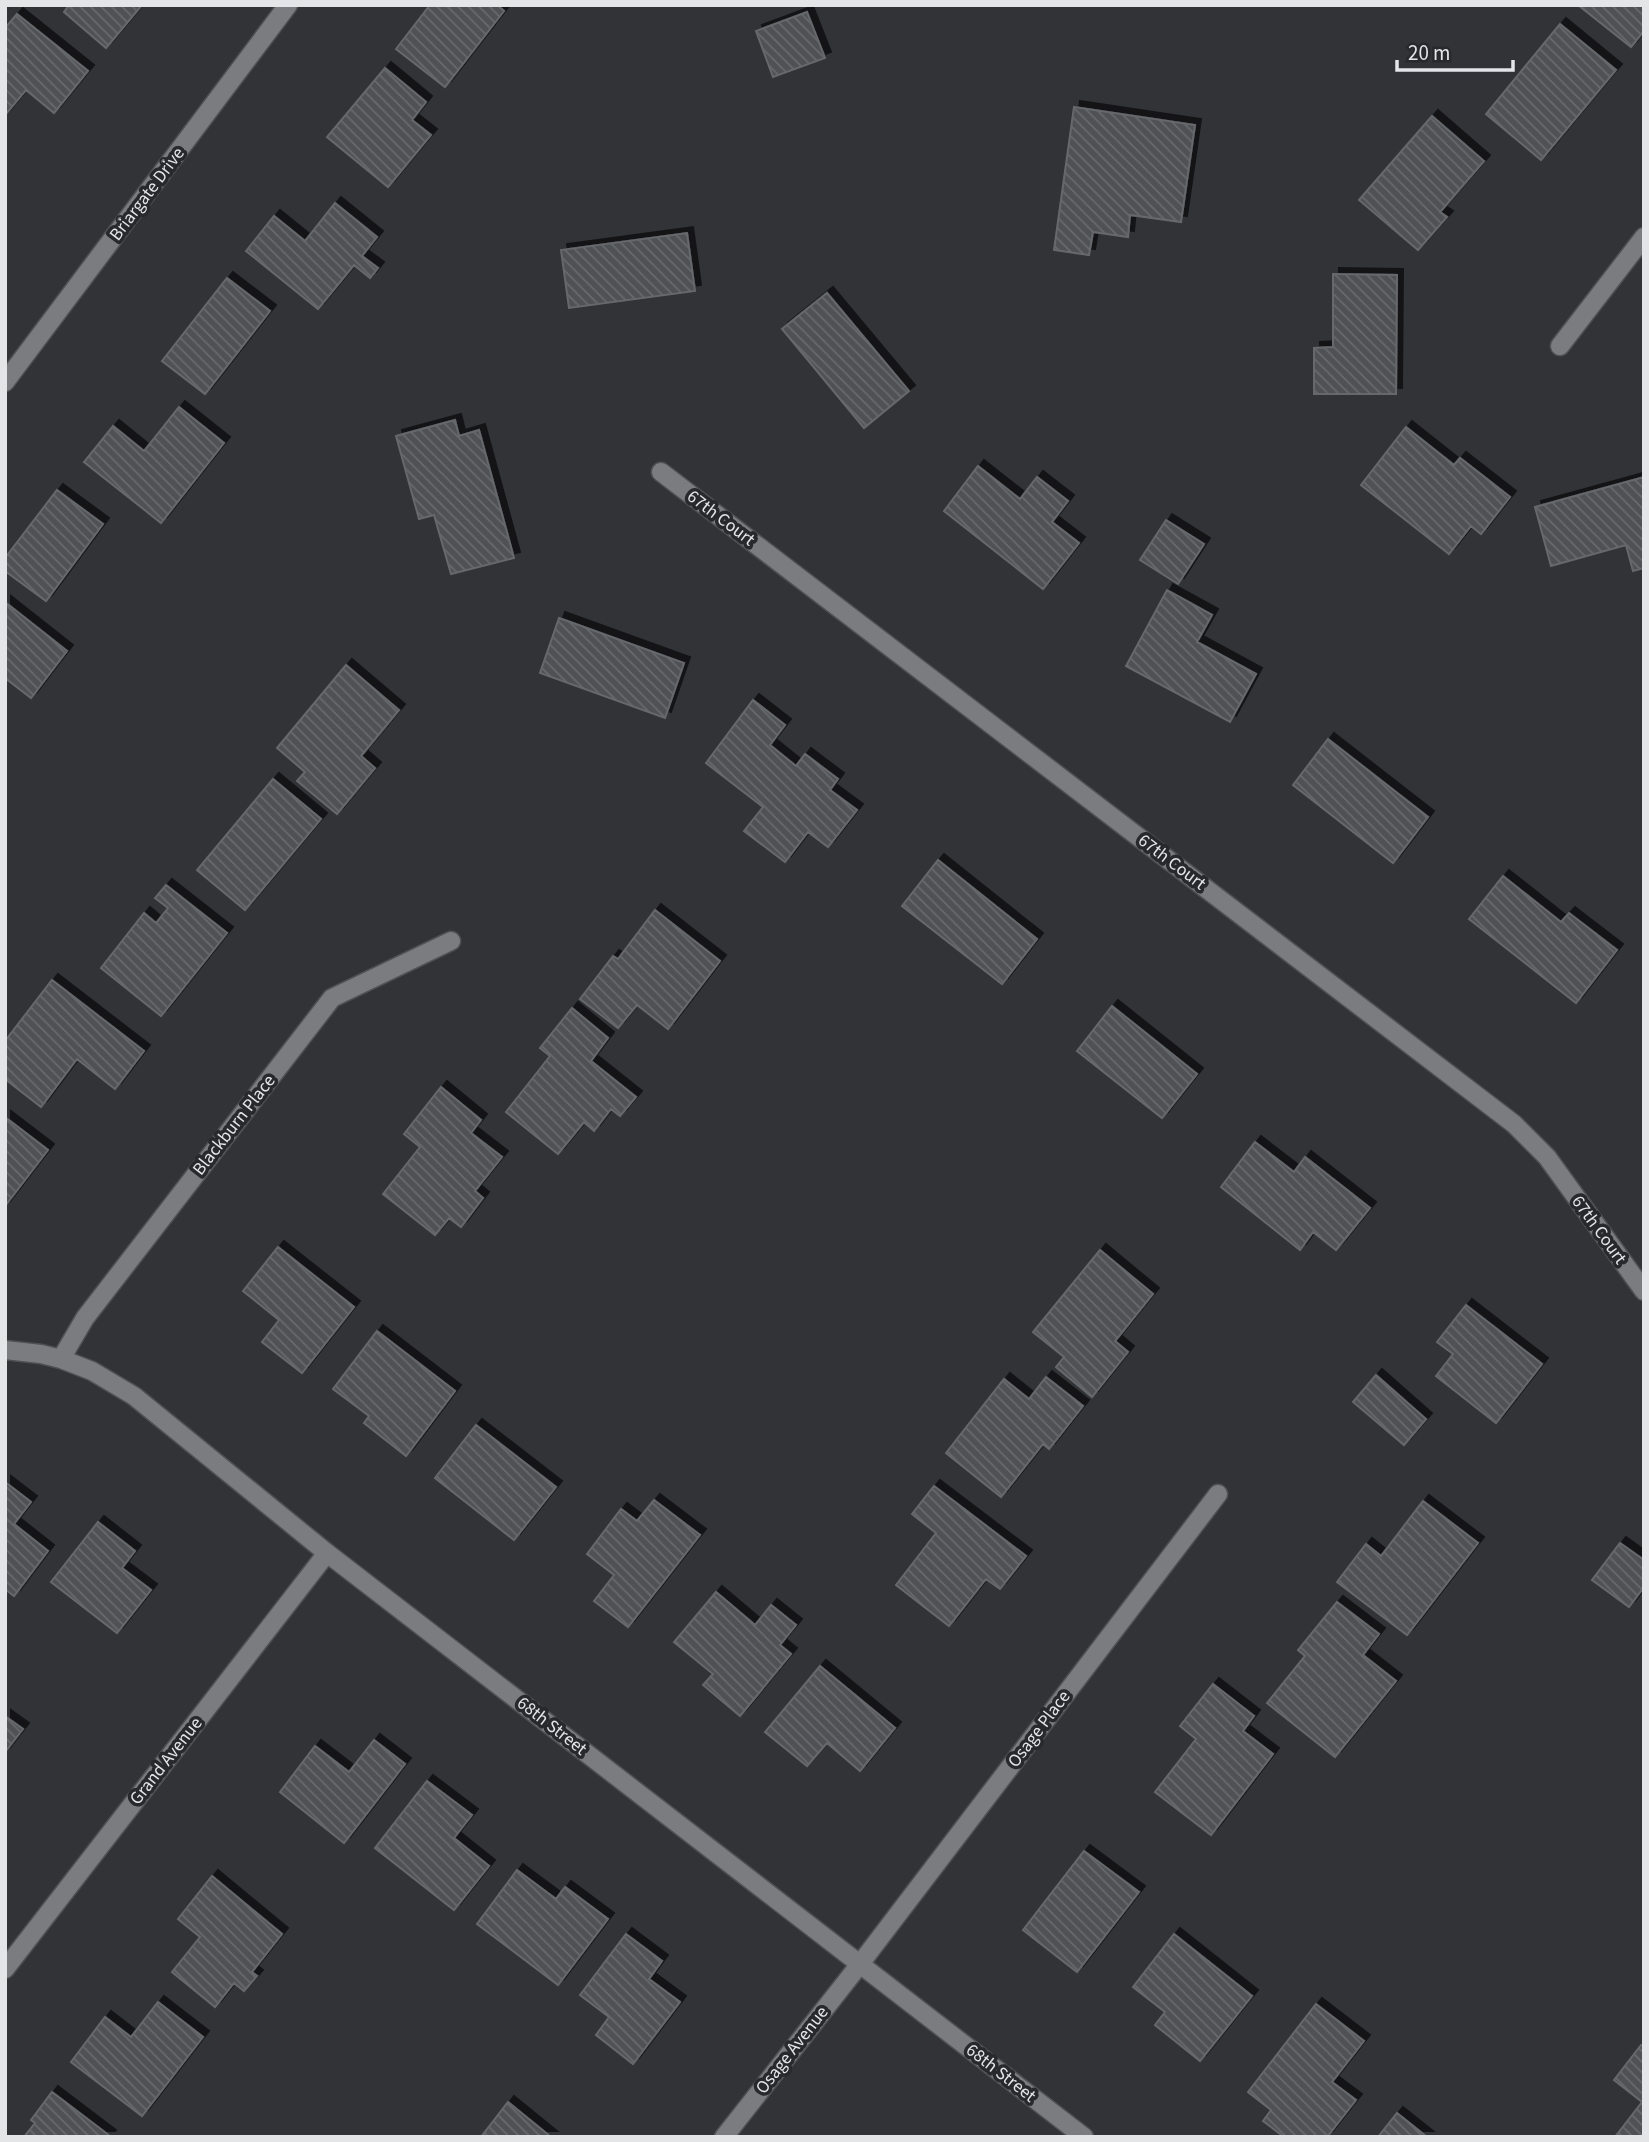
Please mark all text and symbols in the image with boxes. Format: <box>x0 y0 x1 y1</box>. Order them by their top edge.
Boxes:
scale bar <box>1397 28 1512 72</box>
text: 20 m <box>1408 38 1450 68</box>
street label: Briargate Drive <box>103 142 191 246</box>
street label: 67th Court <box>682 484 760 552</box>
street label: 67th Court <box>1133 828 1211 896</box>
street label: Blackburn Place <box>187 1069 281 1181</box>
street label: 67th Court <box>1566 1190 1632 1270</box>
street label: Osage Place <box>1002 1685 1076 1773</box>
street label: 68th Street <box>512 1691 592 1761</box>
street label: Grand Avenue <box>124 1712 208 1810</box>
street label: Osage Avenue <box>750 2001 834 2099</box>
street label: 68th Street <box>961 2038 1041 2108</box>

